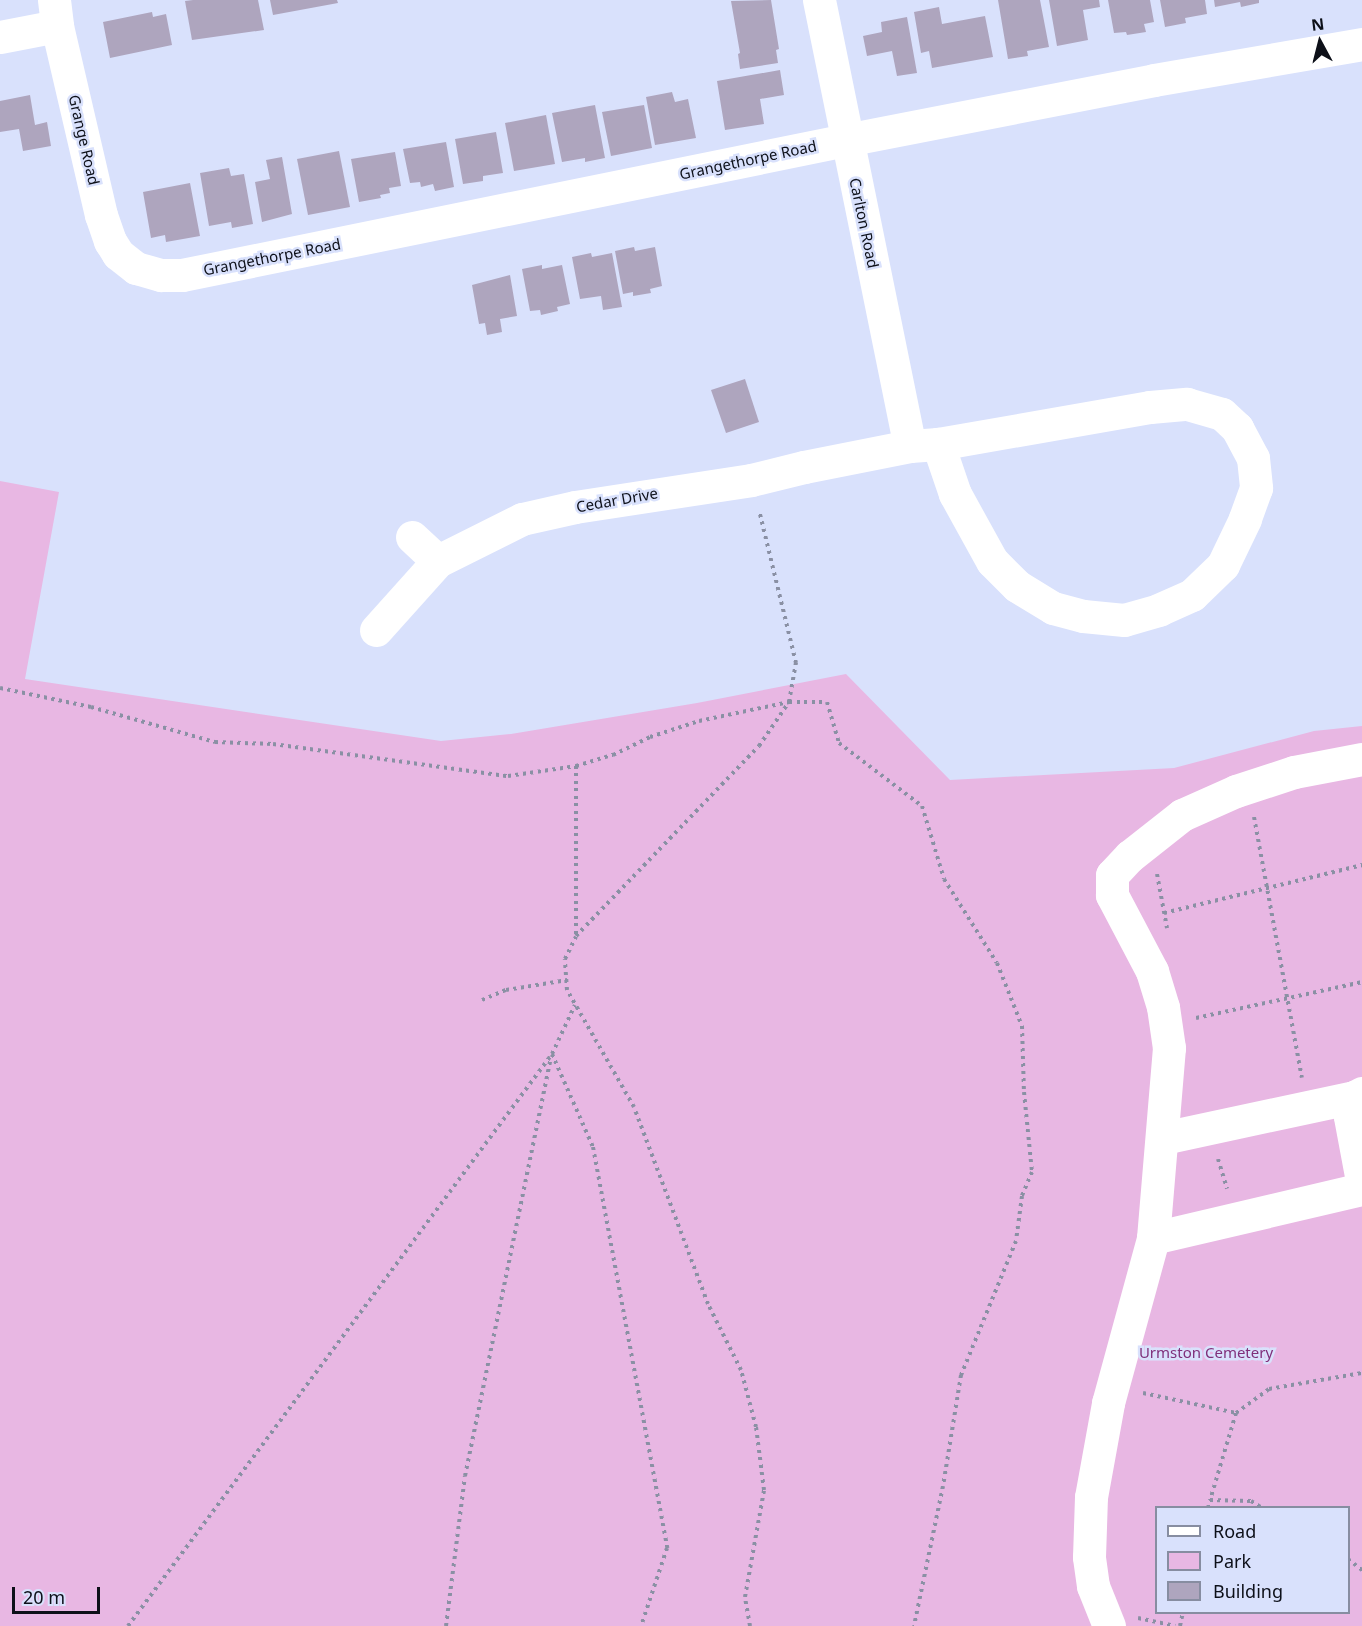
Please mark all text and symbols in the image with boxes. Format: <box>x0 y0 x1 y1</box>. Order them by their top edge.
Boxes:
north arrow <box>1290 12 1350 72</box>
text: N <box>1310 12 1326 36</box>
street label: Grange Road <box>65 93 103 187</box>
street label: Grangethorpe Road <box>678 137 818 183</box>
street label: Carlton Road <box>846 176 882 270</box>
street label: Grangethorpe Road <box>202 235 342 279</box>
street label: Cedar Drive <box>575 484 659 516</box>
park label: Urmston Cemetery <box>1139 1344 1273 1362</box>
legend <box>1155 1506 1350 1614</box>
text: Road <box>1213 1519 1256 1543</box>
text: Park <box>1213 1549 1251 1573</box>
scale bar <box>15 1575 104 1613</box>
text: Building <box>1213 1579 1283 1603</box>
text: 20 m <box>23 1585 65 1609</box>

